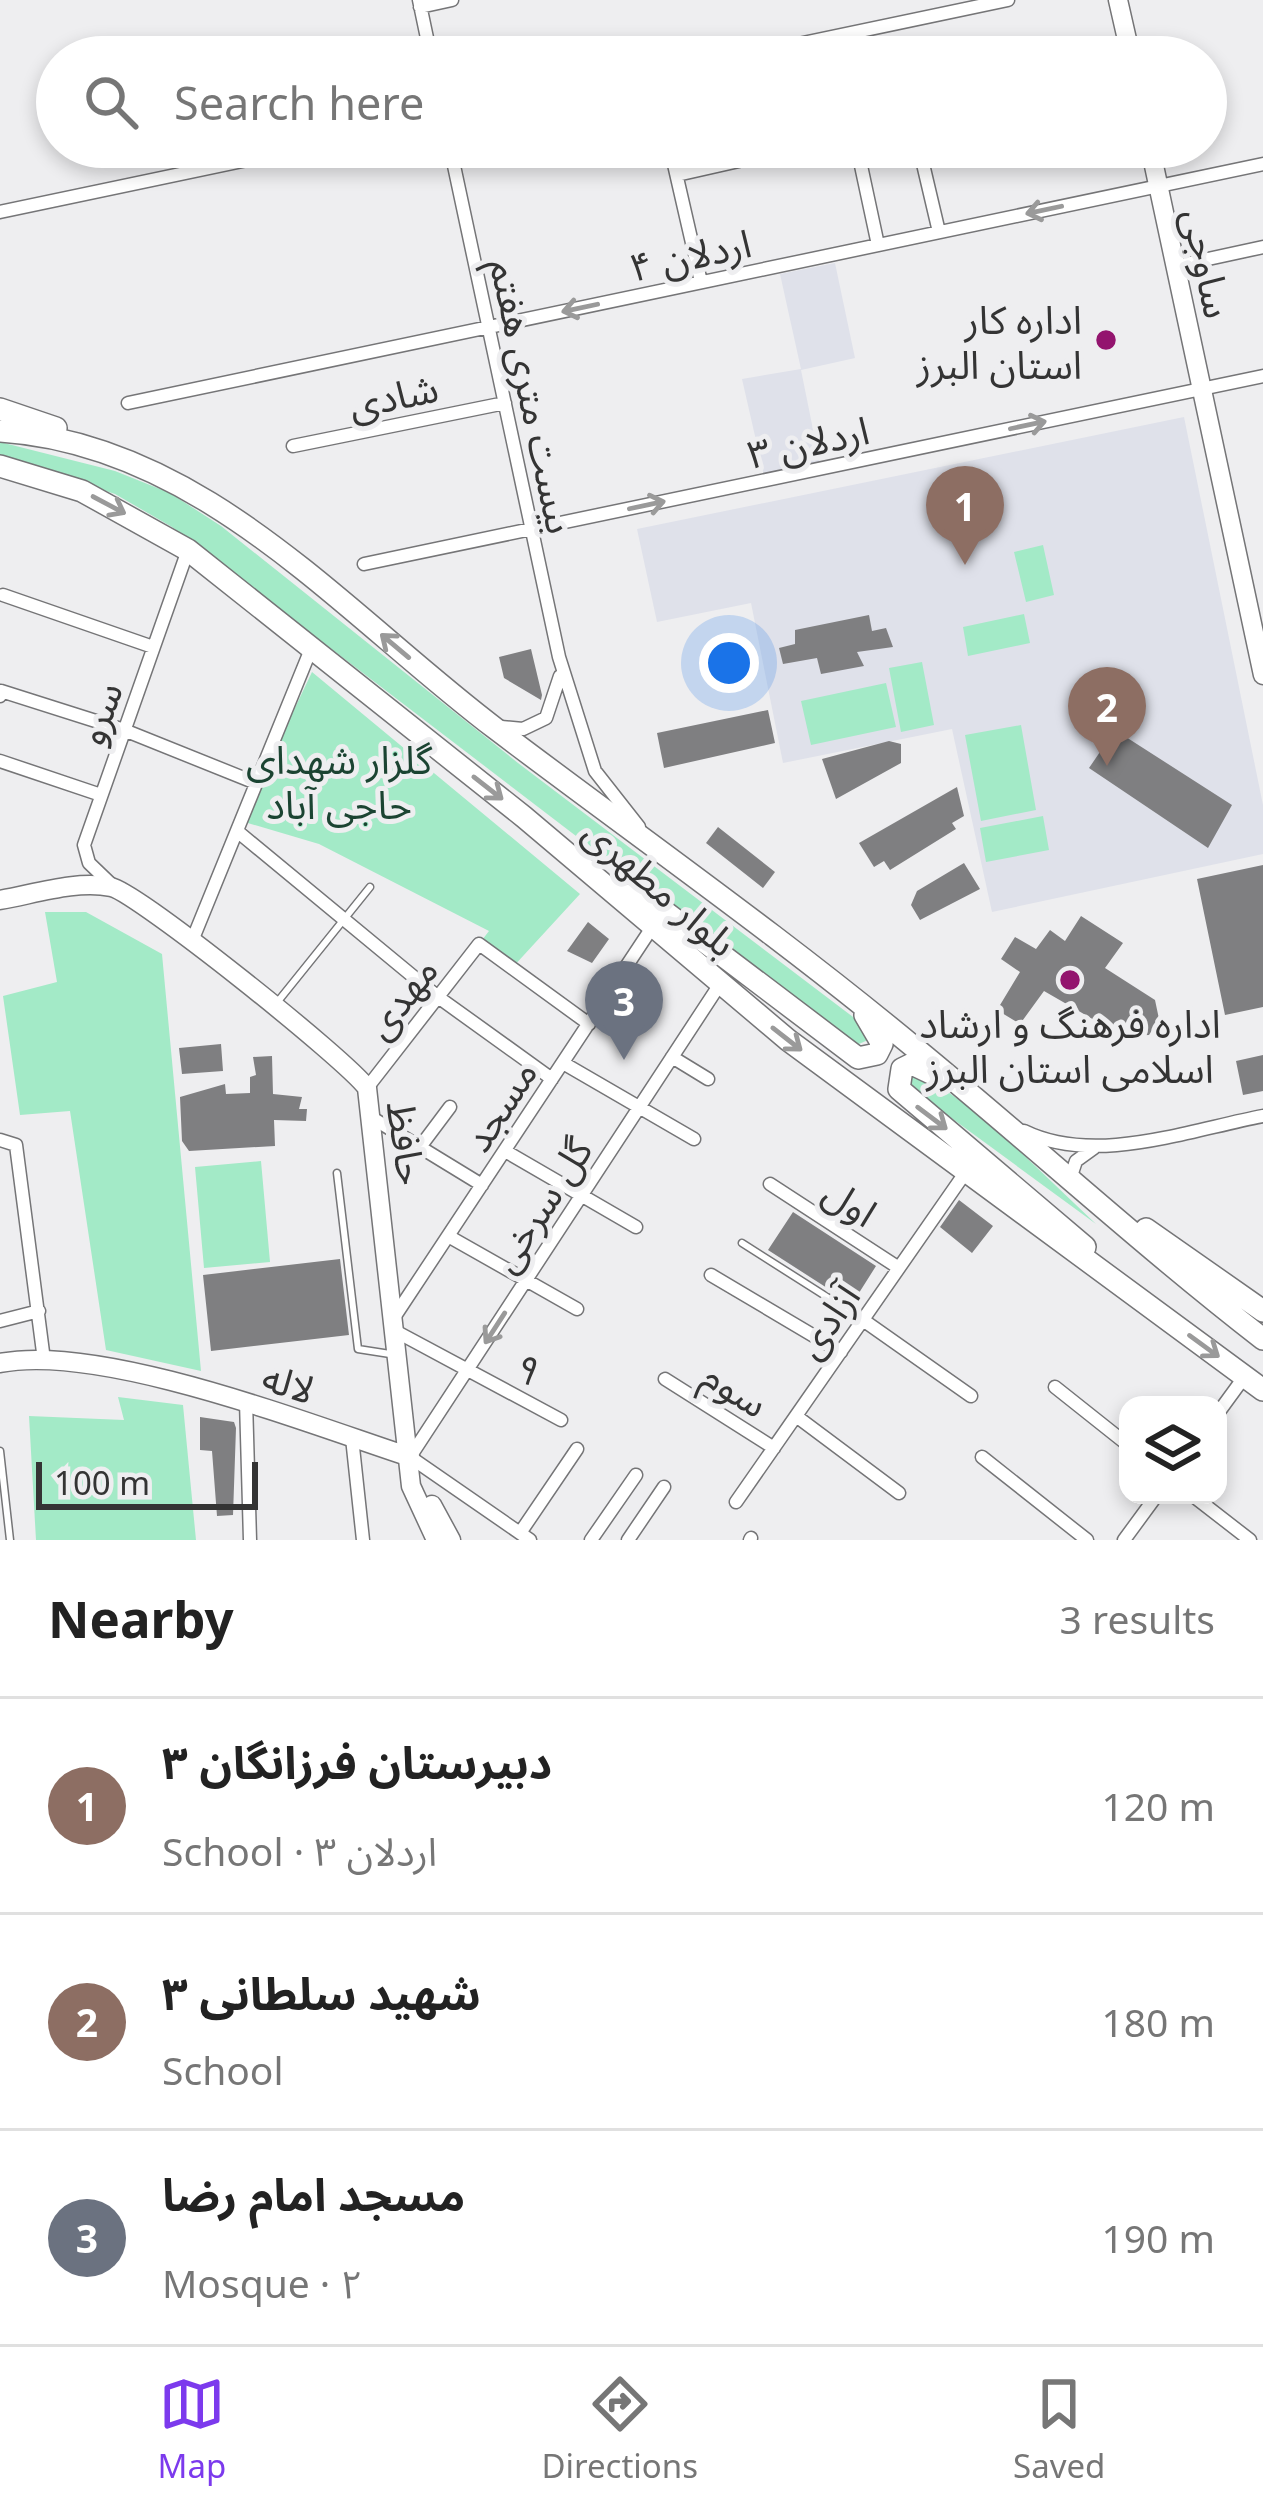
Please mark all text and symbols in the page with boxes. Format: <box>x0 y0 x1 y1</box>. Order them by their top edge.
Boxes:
search box <box>36 36 1227 168</box>
icon: search <box>78 69 144 135</box>
text: Search here <box>174 72 424 133</box>
one-way arrow <box>1025 200 1064 223</box>
street label: ساوجی <box>1172 203 1246 323</box>
street label: اردلان ۴ <box>624 215 756 293</box>
street label: بیست متری هفتم <box>474 254 589 539</box>
place label: اداره کار استان البرز <box>916 292 1082 390</box>
one-way arrow <box>562 298 601 320</box>
marker: اداره کار استان البرز <box>1093 327 1119 353</box>
street label: شادی <box>343 360 443 430</box>
street label: اردلان ۳ <box>742 402 874 480</box>
one-way arrow <box>1009 413 1047 436</box>
pin: 1 <box>926 466 1004 565</box>
one-way arrow <box>626 493 665 515</box>
one-way arrow <box>91 494 126 517</box>
one-way arrow <box>380 633 411 660</box>
your location <box>699 633 759 693</box>
pin: 2 <box>1068 667 1146 766</box>
street label: سرو <box>62 674 134 752</box>
park label: گلزار شهدای حاجی آباد <box>246 732 433 830</box>
one-way arrow <box>472 774 504 801</box>
street label: بلوار مطهری <box>573 805 749 967</box>
street label: مهدی <box>351 945 449 1049</box>
pin: 3 <box>585 961 663 1060</box>
marker: اداره فرهنگ و ارشاد اسلامی استان البرز <box>1057 967 1083 993</box>
place label: اداره فرهنگ و ارشاد اسلامی استان البرز <box>919 996 1221 1094</box>
one-way arrow <box>771 1025 803 1052</box>
street label: مسجد <box>450 1049 548 1161</box>
street label: حافظ <box>376 1098 440 1188</box>
one-way arrow <box>915 1104 948 1130</box>
street label: گل سرخی <box>477 1126 604 1282</box>
street label: اول <box>814 1164 888 1238</box>
street label: آزادی <box>781 1271 872 1368</box>
one-way arrow <box>482 1310 507 1344</box>
one-way arrow <box>1187 1333 1220 1359</box>
street label: ۹ <box>507 1339 551 1397</box>
street label: سوم <box>691 1348 779 1433</box>
street label: لاله <box>256 1349 322 1415</box>
map controls <box>1119 1396 1227 1504</box>
button: layers <box>1119 1396 1227 1504</box>
scale bar <box>36 1456 258 1509</box>
text: 100 m <box>54 1460 150 1505</box>
text: Nearby <box>48 1583 234 1653</box>
text: 3 results <box>1060 1592 1215 1645</box>
text: دبیرستان فرزانگان ۳ <box>162 1731 552 1792</box>
text: 1 <box>76 1779 98 1832</box>
text: 120 m <box>1101 1779 1215 1832</box>
text: School · اردلان ۳ <box>162 1824 437 1877</box>
text: شهید سلطانی ۳ <box>162 1962 481 2023</box>
text: 2 <box>76 1995 98 2048</box>
text: 180 m <box>1101 1995 1215 2048</box>
text: School <box>162 2043 284 2096</box>
text: مسجد امام رضا <box>162 2163 465 2224</box>
text: 3 <box>76 2211 98 2264</box>
text: 190 m <box>1101 2211 1215 2264</box>
text: Mosque · ۲ <box>162 2256 363 2309</box>
tab: Map <box>158 2371 226 2488</box>
tab: Directions <box>541 2371 698 2488</box>
tab: Saved <box>1013 2371 1105 2488</box>

